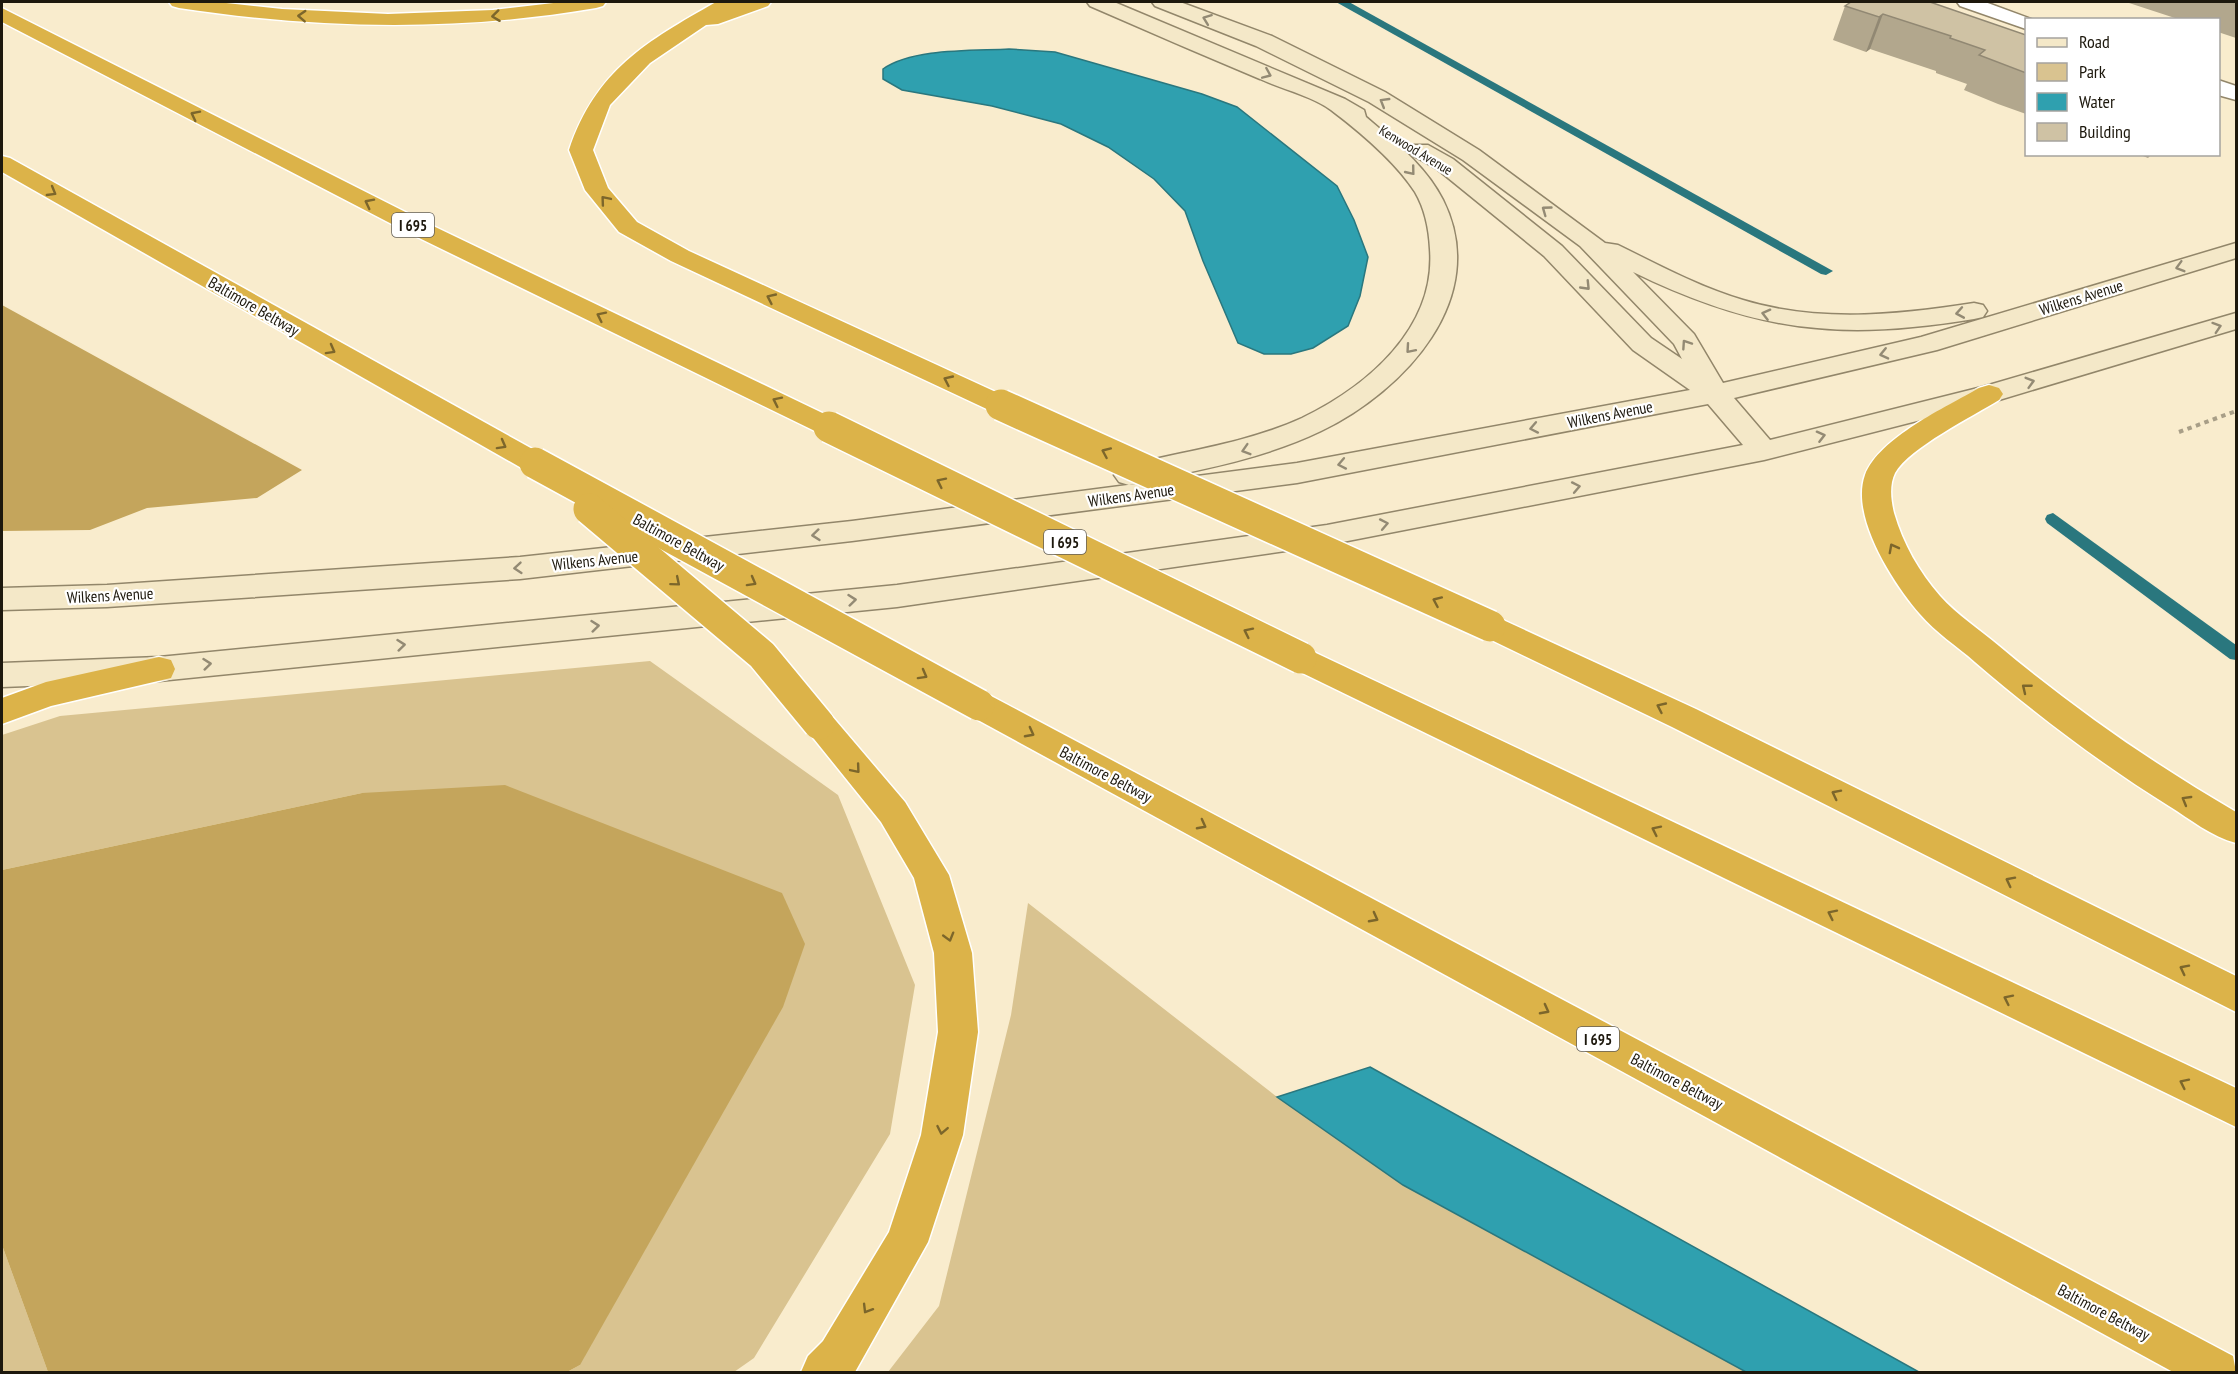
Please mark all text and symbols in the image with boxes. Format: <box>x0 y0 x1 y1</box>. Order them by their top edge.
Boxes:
one-way arrow <box>297 9 306 22</box>
one-way arrow <box>492 9 501 21</box>
one-way arrow <box>1203 14 1214 26</box>
legend <box>2025 18 2220 156</box>
text: Road <box>2079 30 2110 53</box>
text: Park <box>2079 60 2106 83</box>
one-way arrow <box>1261 67 1272 79</box>
text: Water <box>2079 90 2115 113</box>
one-way arrow <box>1380 97 1390 109</box>
one-way arrow <box>191 111 202 122</box>
text: Building <box>2079 120 2131 143</box>
street label: Kenwood Avenue <box>1376 121 1456 179</box>
one-way arrow <box>1403 164 1414 175</box>
one-way arrow <box>46 184 56 196</box>
one-way arrow <box>602 196 613 207</box>
one-way arrow <box>365 199 376 210</box>
one-way arrow <box>1541 206 1552 217</box>
road number: I 695 <box>392 213 434 237</box>
one-way arrow <box>2175 260 2186 272</box>
street label: Baltimore Beltway <box>205 272 303 340</box>
street label: Wilkens Avenue <box>2037 275 2125 319</box>
one-way arrow <box>1579 279 1590 289</box>
one-way arrow <box>767 293 778 305</box>
one-way arrow <box>1955 307 1965 319</box>
one-way arrow <box>1762 308 1772 321</box>
one-way arrow <box>597 312 608 324</box>
one-way arrow <box>2211 322 2222 334</box>
one-way arrow <box>1682 339 1693 350</box>
one-way arrow <box>1406 342 1417 353</box>
one-way arrow <box>325 343 336 354</box>
one-way arrow <box>1879 347 1889 360</box>
one-way arrow <box>943 376 954 388</box>
one-way arrow <box>2024 377 2035 389</box>
street label: Wilkens Avenue <box>1566 396 1654 432</box>
one-way arrow <box>772 397 783 409</box>
one-way arrow <box>1529 421 1539 434</box>
one-way arrow <box>1816 431 1826 444</box>
one-way arrow <box>496 438 506 449</box>
one-way arrow <box>1241 443 1252 455</box>
one-way arrow <box>1101 447 1112 459</box>
one-way arrow <box>1338 457 1348 470</box>
one-way arrow <box>937 477 948 489</box>
street label: Wilkens Avenue <box>1087 479 1175 511</box>
one-way arrow <box>1571 481 1581 494</box>
street label: Baltimore Beltway <box>630 509 728 575</box>
one-way arrow <box>1379 518 1389 531</box>
one-way arrow <box>812 529 821 541</box>
road number: I 695 <box>1044 530 1086 554</box>
one-way arrow <box>1889 544 1900 554</box>
street label: Wilkens Avenue <box>551 546 639 574</box>
one-way arrow <box>513 561 522 574</box>
one-way arrow <box>746 574 756 586</box>
one-way arrow <box>669 575 680 586</box>
street label: Wilkens Avenue <box>66 583 154 607</box>
one-way arrow <box>847 594 856 607</box>
one-way arrow <box>1432 597 1443 609</box>
one-way arrow <box>590 620 599 633</box>
one-way arrow <box>1243 628 1254 640</box>
one-way arrow <box>396 639 405 652</box>
one-way arrow <box>202 658 211 671</box>
one-way arrow <box>917 668 928 679</box>
one-way arrow <box>2022 684 2033 695</box>
one-way arrow <box>1657 702 1668 714</box>
one-way arrow <box>1024 726 1035 737</box>
street label: Baltimore Beltway <box>1057 741 1155 807</box>
one-way arrow <box>849 762 860 773</box>
one-way arrow <box>1831 789 1842 801</box>
one-way arrow <box>2181 796 2192 807</box>
one-way arrow <box>1196 818 1206 829</box>
one-way arrow <box>1652 825 1663 837</box>
one-way arrow <box>2005 877 2016 889</box>
one-way arrow <box>1828 910 1839 922</box>
one-way arrow <box>1367 911 1378 922</box>
one-way arrow <box>941 932 954 942</box>
one-way arrow <box>2180 964 2191 976</box>
one-way arrow <box>2003 994 2014 1006</box>
one-way arrow <box>1539 1003 1550 1014</box>
road number: I 695 <box>1577 1027 1619 1051</box>
street label: Baltimore Beltway <box>1628 1048 1726 1114</box>
one-way arrow <box>2179 1079 2190 1090</box>
one-way arrow <box>936 1125 949 1135</box>
street label: Baltimore Beltway <box>2055 1279 2153 1345</box>
one-way arrow <box>863 1303 875 1313</box>

